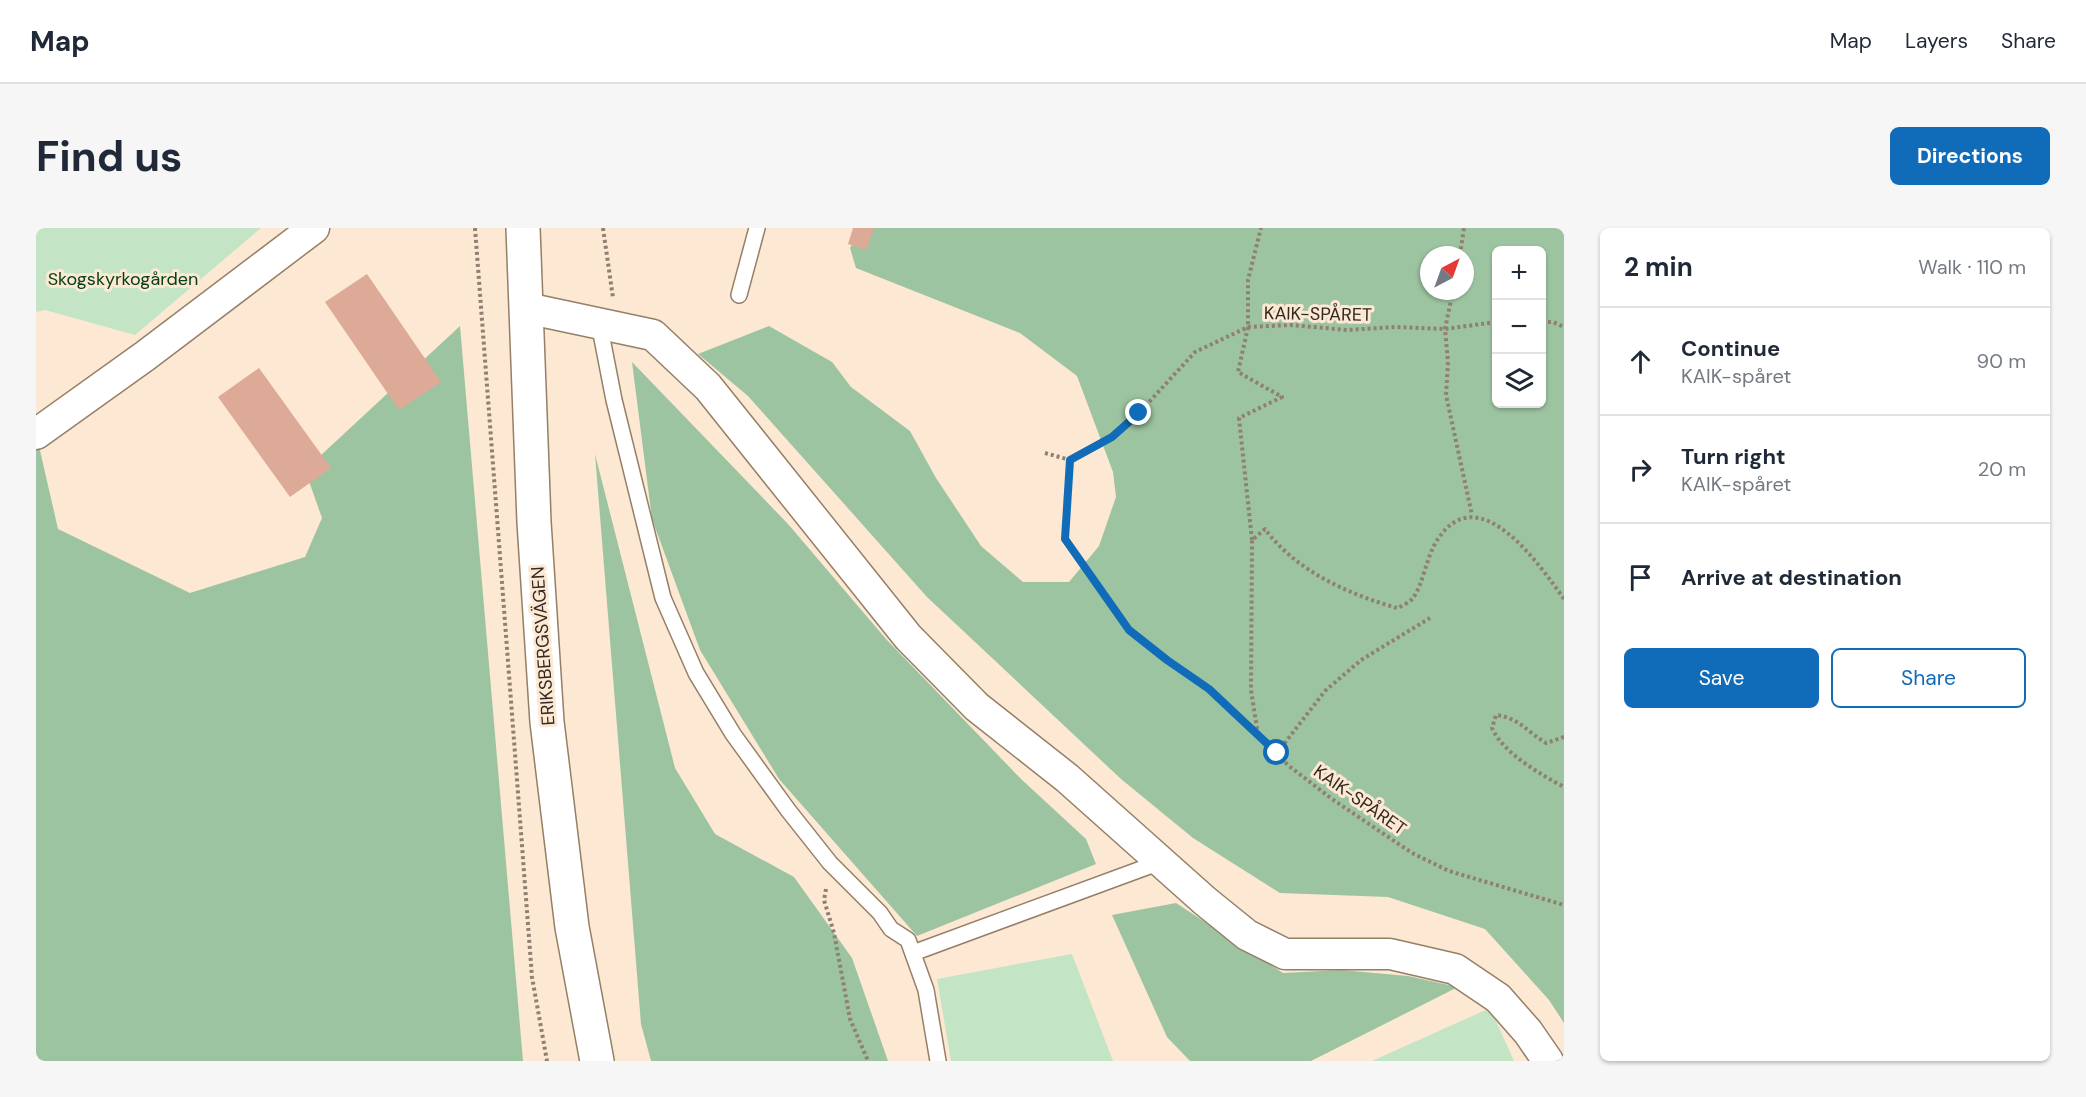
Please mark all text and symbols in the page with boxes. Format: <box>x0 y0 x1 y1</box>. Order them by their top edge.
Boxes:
text: Map <box>30 23 90 60</box>
text: Map <box>1830 27 1872 55</box>
text: Layers <box>1905 27 1968 55</box>
text: Share <box>2001 27 2056 55</box>
button: Directions <box>1890 127 2050 185</box>
text: Find us <box>36 129 182 184</box>
north arrow <box>1420 246 1474 300</box>
map controls <box>1492 246 1546 408</box>
button: + <box>1492 246 1546 300</box>
text: 2 min <box>1624 250 1693 284</box>
text: Walk · 110 m <box>1918 254 2026 280</box>
park label: Skogskyrkogården <box>48 267 198 291</box>
button: − <box>1492 300 1546 354</box>
street label: KAIK-SPÅRET <box>1264 301 1372 327</box>
text: Continue <box>1681 334 1780 363</box>
icon: ahead <box>1624 345 1657 378</box>
text: 90 m <box>1977 348 2026 374</box>
button: layers <box>1492 354 1546 408</box>
text: KAIK-spåret <box>1681 363 1791 389</box>
route end <box>1125 399 1151 425</box>
text: Turn right <box>1681 442 1786 471</box>
icon: right <box>1624 453 1657 486</box>
text: 20 m <box>1978 456 2026 482</box>
text: KAIK-spåret <box>1681 471 1791 497</box>
icon: arrive <box>1624 561 1657 594</box>
text: Arrive at destination <box>1681 563 1902 592</box>
street label: ERIKSBERGSVÄGEN <box>525 566 561 726</box>
button: Save <box>1624 648 1819 708</box>
button: Share <box>1831 648 2026 708</box>
route start <box>1263 739 1289 765</box>
street label: KAIK-SPÅRET <box>1309 759 1411 841</box>

